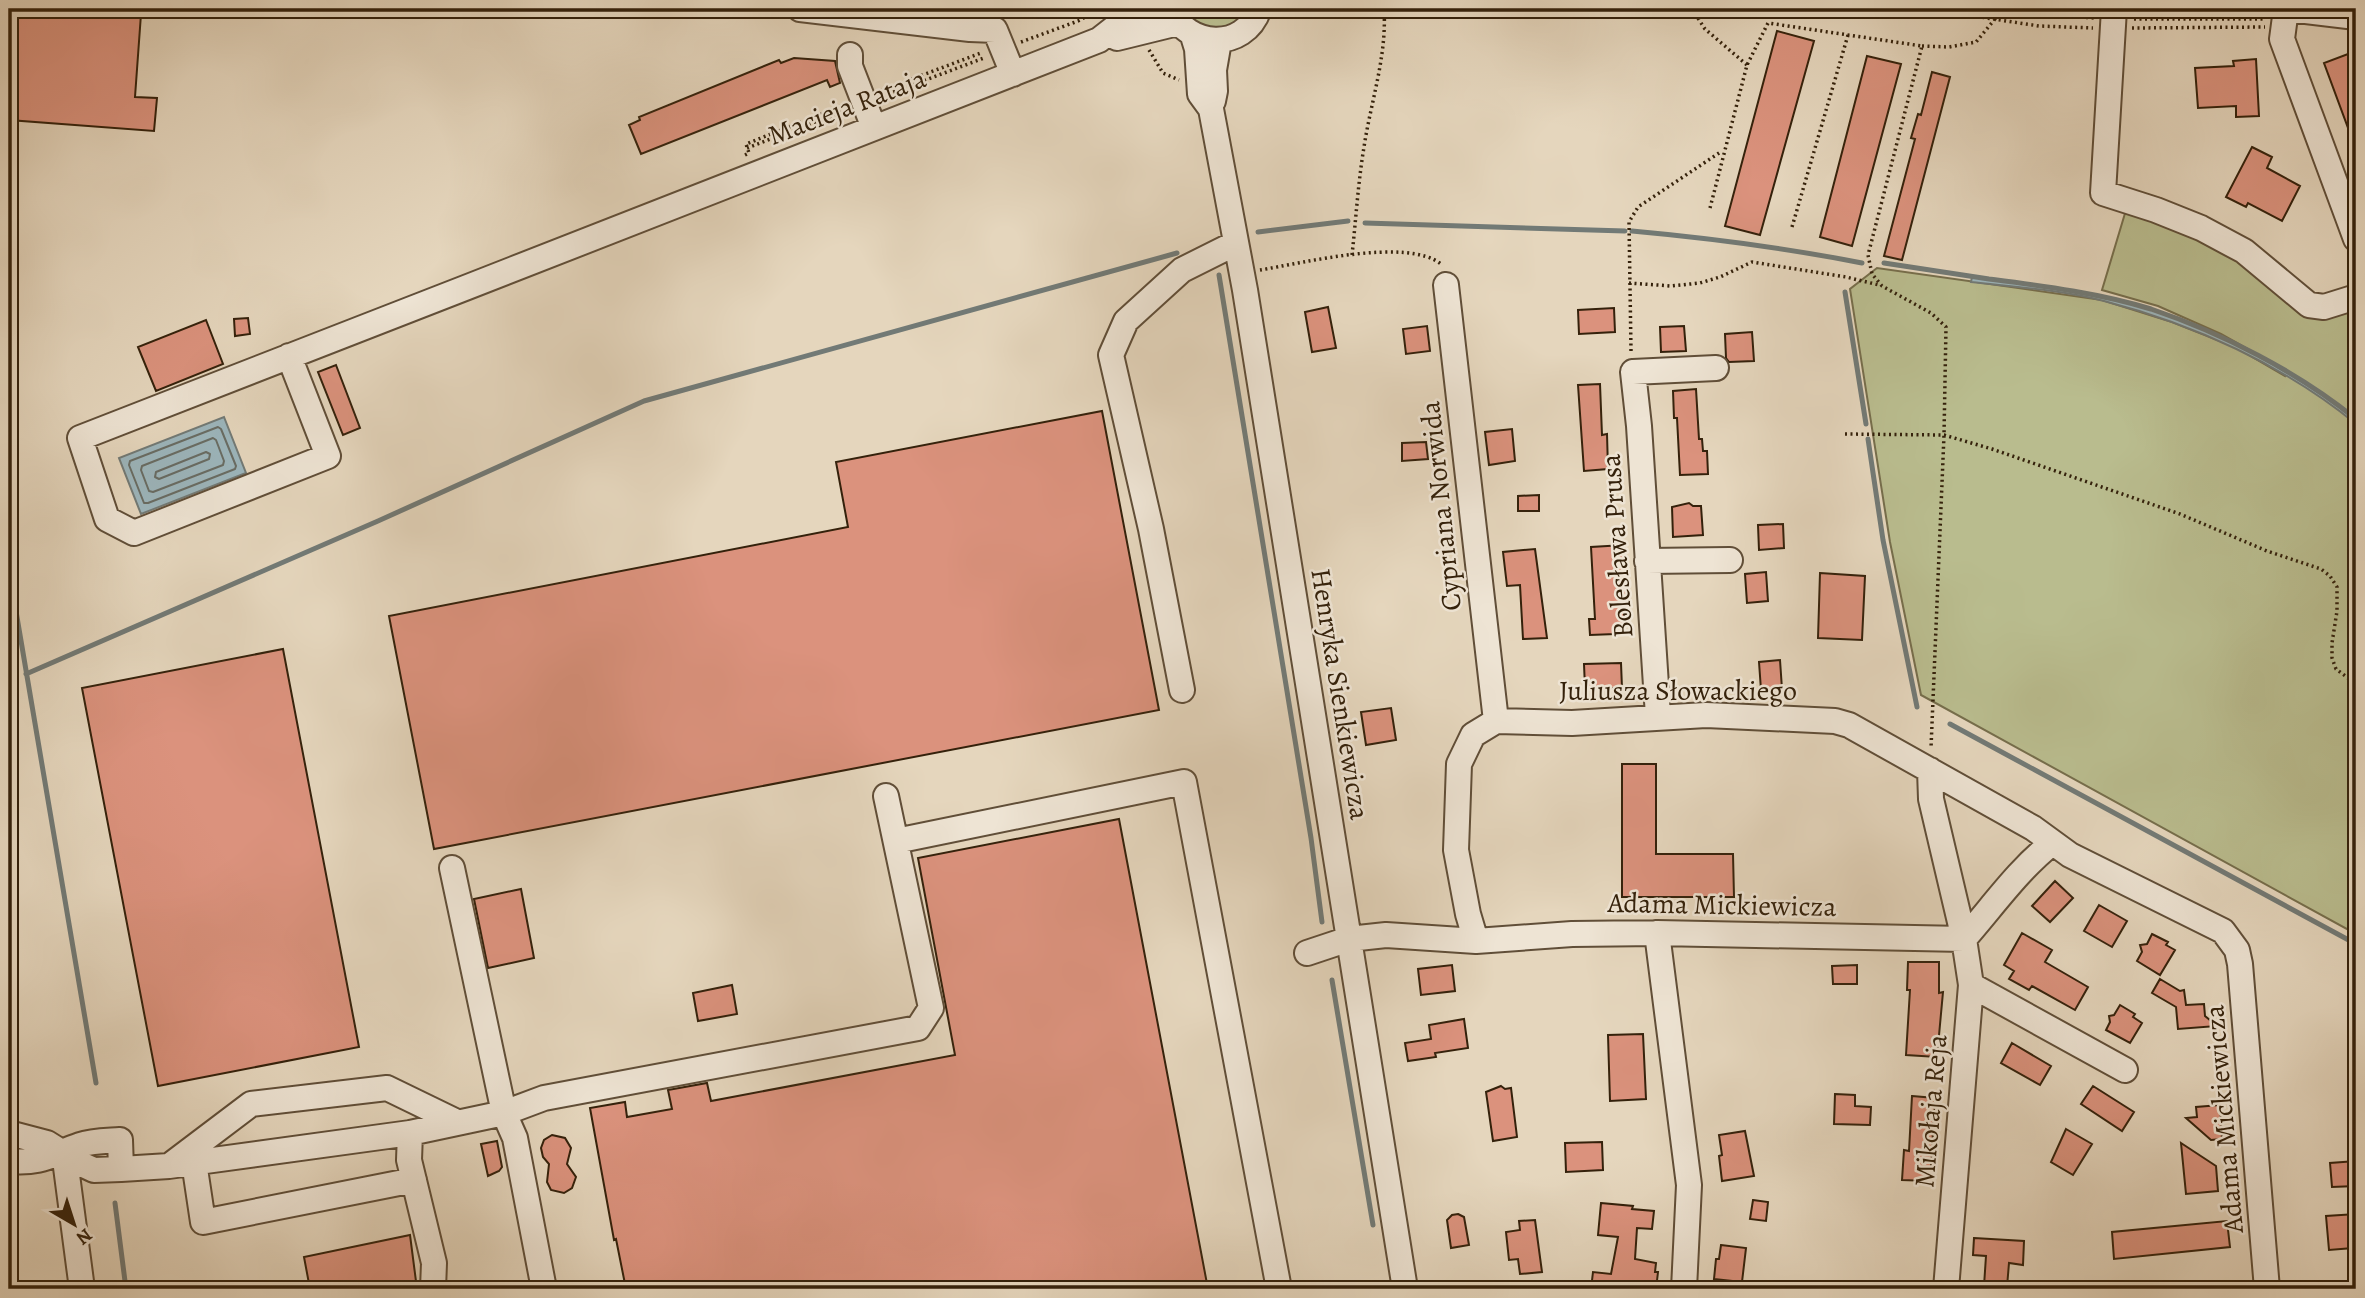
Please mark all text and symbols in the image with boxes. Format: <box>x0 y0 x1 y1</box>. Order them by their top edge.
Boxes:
street label: Macieja Rataja <box>763 59 931 155</box>
street label: Cypriana Norwida <box>1411 399 1471 613</box>
street label: Bolesława Prusa <box>1592 453 1642 639</box>
street label: Henryka Sienkiewicza <box>1301 566 1379 822</box>
street label: Juliusza Słowackiego <box>1559 672 1797 710</box>
street label: Adama Mickiewicza <box>1606 884 1837 926</box>
street label: Adama Mickiewicza <box>2195 1003 2253 1236</box>
street label: Mikołaja Reja <box>1905 1033 1957 1189</box>
north arrow <box>38 1190 108 1260</box>
text: N <box>70 1222 98 1251</box>

